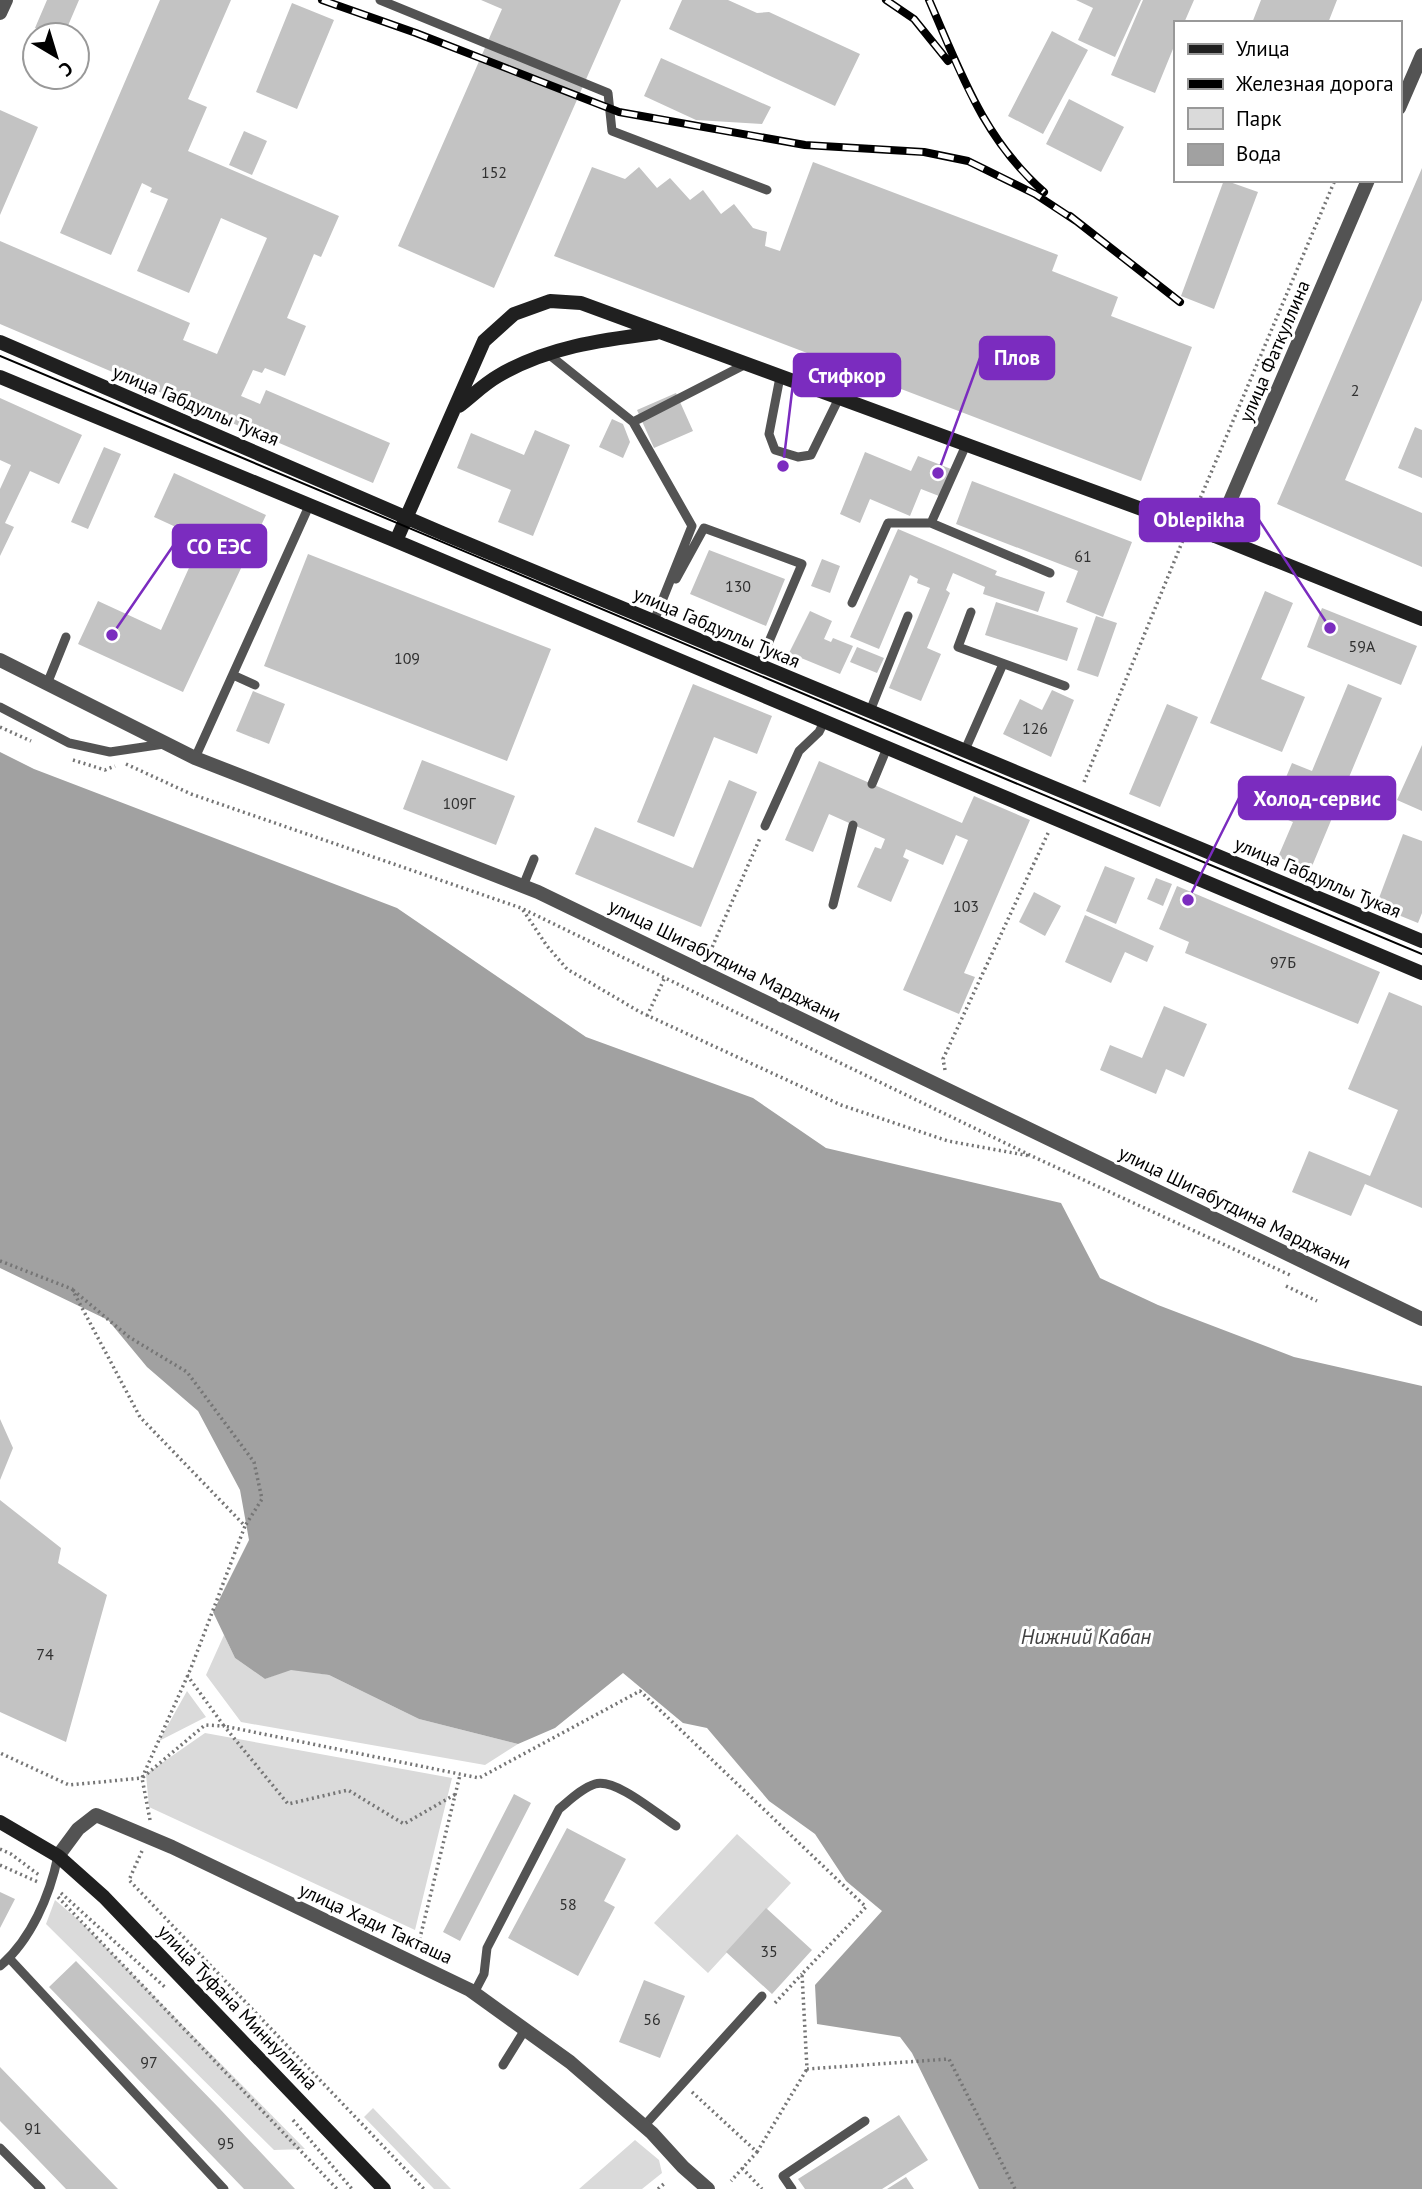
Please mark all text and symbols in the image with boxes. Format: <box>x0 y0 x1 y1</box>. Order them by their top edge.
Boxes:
north arrow <box>21 21 91 91</box>
legend <box>1174 21 1401 182</box>
text: Улица <box>1236 35 1290 62</box>
text: С <box>55 57 78 82</box>
text: Железная дорога <box>1235 70 1394 97</box>
text: Парк <box>1236 105 1282 132</box>
text: Вода <box>1236 140 1281 167</box>
house number: 152 <box>481 162 507 182</box>
street label: улица Фаткуллина <box>1233 276 1315 426</box>
callout: Плов <box>980 337 1054 379</box>
text: Плов <box>994 344 1040 371</box>
callout: Стифкор <box>794 354 900 396</box>
street label: улица Габдуллы Тукая <box>109 359 283 451</box>
text: Стифкор <box>808 362 886 389</box>
house number: 2 <box>1351 380 1359 400</box>
callout: Oblepikha <box>1140 499 1259 541</box>
text: Oblepikha <box>1153 506 1245 533</box>
callout: СО ЕЭС <box>173 525 266 567</box>
text: СО ЕЭС <box>187 533 252 560</box>
house number: 61 <box>1074 546 1092 566</box>
house number: 130 <box>725 576 751 596</box>
street label: улица Габдуллы Тукая <box>630 581 804 673</box>
house number: 59А <box>1349 636 1376 656</box>
house number: 109 <box>394 648 420 668</box>
house number: 126 <box>1022 718 1048 738</box>
callout: Холод-сервис <box>1239 777 1395 819</box>
text: Холод-сервис <box>1253 785 1381 812</box>
house number: 109Г <box>442 793 477 813</box>
street label: улица Габдуллы Тукая <box>1231 831 1405 923</box>
street label: улица Шигабутдина Марджани <box>605 893 845 1027</box>
house number: 103 <box>953 896 979 916</box>
house number: 97Б <box>1270 952 1296 972</box>
street label: улица Шигабутдина Марджани <box>1115 1140 1355 1274</box>
water label: Нижний Кабан <box>1021 1623 1151 1650</box>
house number: 74 <box>36 1644 54 1664</box>
street label: улица Хади Такташа <box>295 1877 457 1969</box>
house number: 58 <box>559 1894 577 1914</box>
street label: улица Туфана Миннуллина <box>153 1919 323 2095</box>
house number: 35 <box>760 1941 778 1961</box>
house number: 56 <box>643 2009 661 2029</box>
house number: 97 <box>140 2052 158 2072</box>
house number: 91 <box>24 2118 42 2138</box>
house number: 95 <box>217 2133 235 2153</box>

